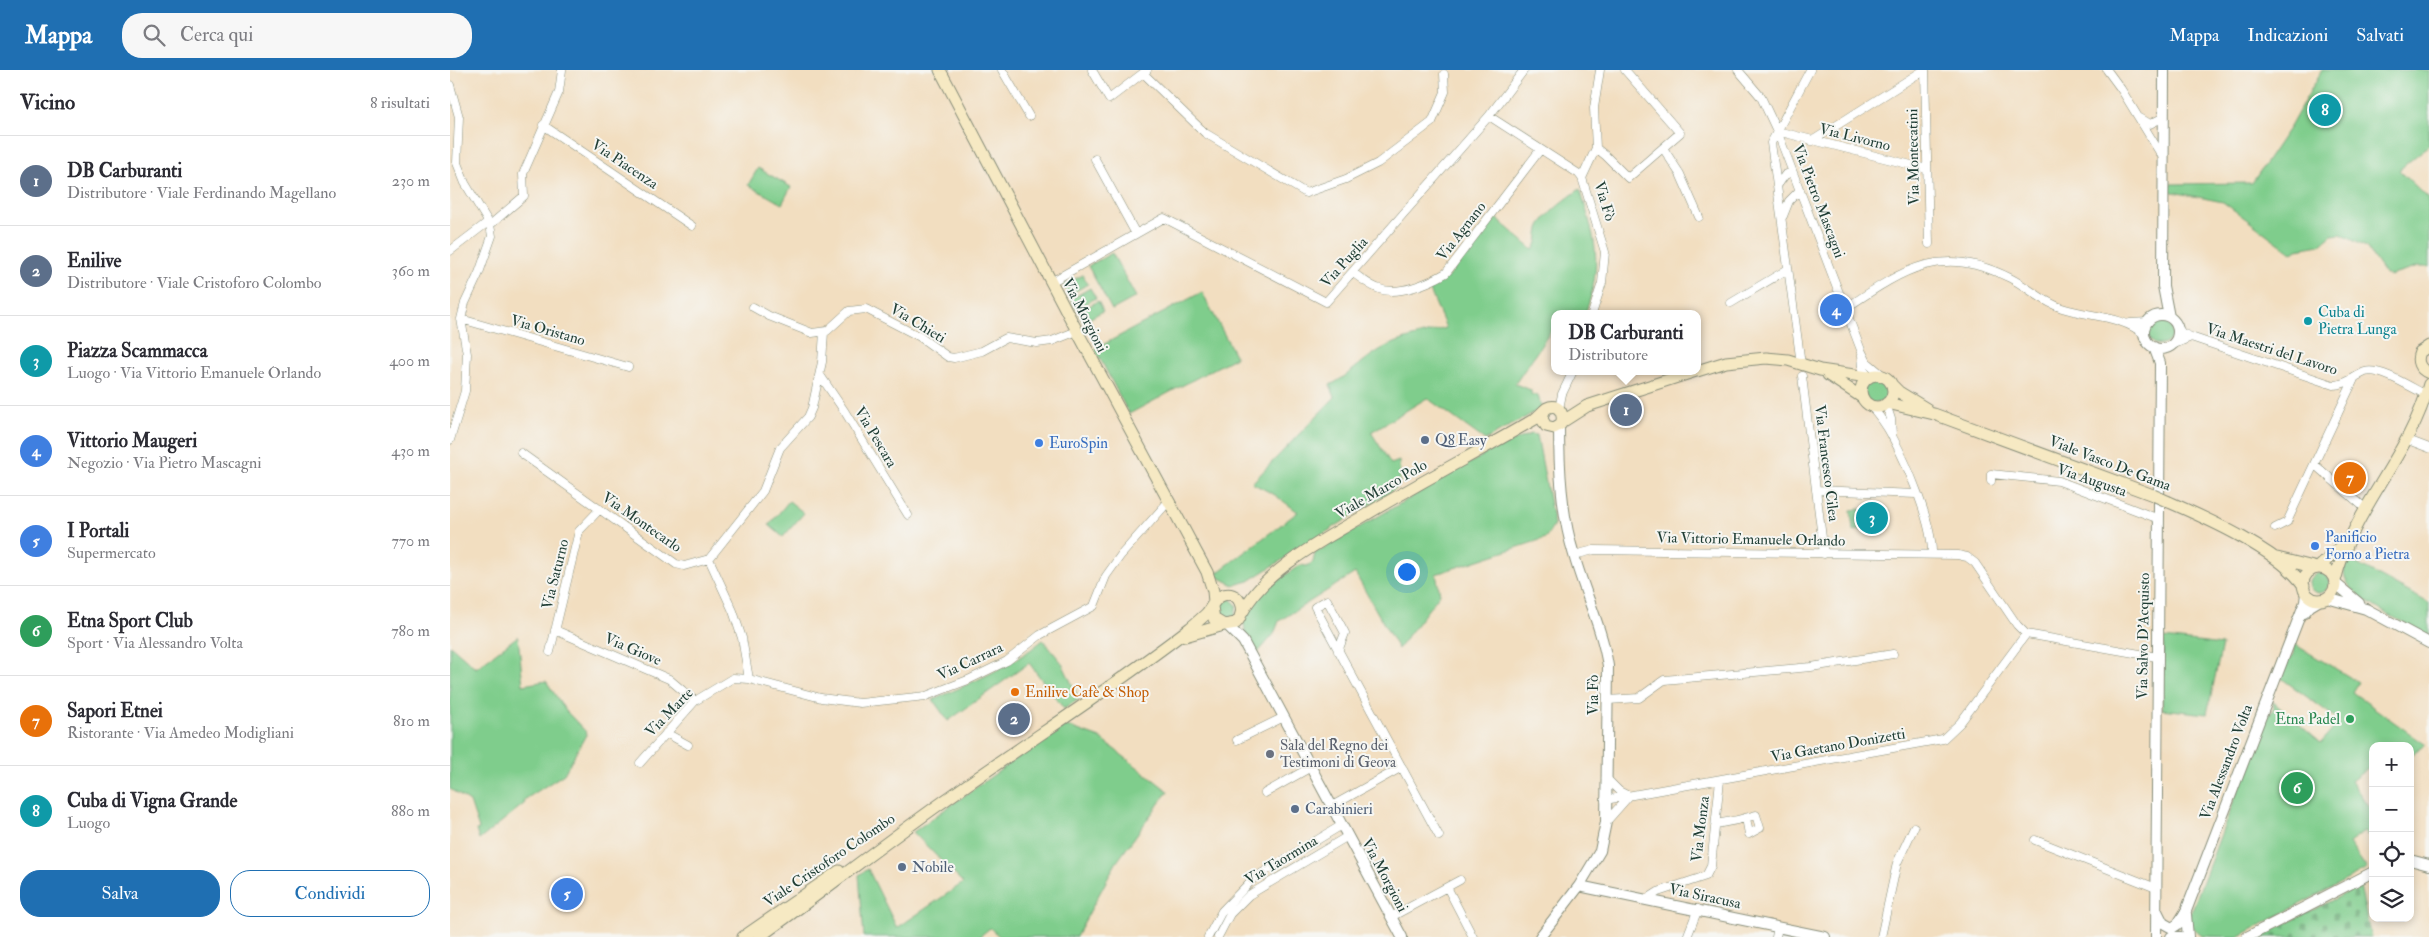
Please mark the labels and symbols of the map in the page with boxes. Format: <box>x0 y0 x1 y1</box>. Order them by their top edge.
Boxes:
pin: 8 <box>2309 91 2341 129</box>
street label: Via Montecatini <box>1903 108 1924 206</box>
street label: Via Livorno <box>1817 119 1892 156</box>
street label: Via Piacenza <box>588 135 662 194</box>
street label: Via Pietro Mascagni <box>1788 141 1849 261</box>
street label: Via Fò <box>1590 179 1620 223</box>
street label: Via Agnano <box>1432 198 1490 265</box>
street label: Via Puglia <box>1317 232 1373 292</box>
street label: Via Morgioni <box>1058 275 1111 356</box>
pin: 4 <box>1820 291 1852 329</box>
street label: Via Chieti <box>886 299 949 347</box>
place label: Cuba di Pietra Lunga <box>2318 303 2397 339</box>
street label: Via Oristano <box>508 311 587 350</box>
marker: Cuba di Pietra Lunga <box>2302 315 2314 327</box>
street label: Via Maestri del Lavoro <box>2204 319 2340 380</box>
pin: 1 <box>1610 391 1642 429</box>
street label: Via Pescara <box>850 403 902 472</box>
street label: Via Francesco Cilea <box>1810 404 1843 523</box>
place label: Q8 Easy <box>1435 431 1487 450</box>
street label: Viale Vasco De Gama <box>2046 431 2174 496</box>
place label: EuroSpin <box>1049 434 1108 454</box>
marker: Q8 Easy <box>1419 434 1431 446</box>
marker: EuroSpin <box>1033 437 1045 449</box>
street label: Viale Marco Polo <box>1332 455 1431 523</box>
pin: 7 <box>2334 459 2366 497</box>
street label: Via Augusta <box>2054 460 2130 502</box>
street label: Via Montecarlo <box>598 488 685 557</box>
pin: 3 <box>1856 499 1888 537</box>
street label: Via Vittorio Emanuele Orlando <box>1657 528 1845 551</box>
place label: Panificio Forno a Pietra <box>2325 528 2411 564</box>
street label: Via Saturno <box>538 537 573 611</box>
marker: Panificio Forno a Pietra <box>2309 540 2321 552</box>
your location <box>1394 559 1420 585</box>
street label: Via Salvo D'Acquisto <box>2133 573 2154 700</box>
street label: Via Giove <box>601 629 664 670</box>
street label: Via Carrara <box>934 638 1007 685</box>
street label: Via Fò <box>1584 675 1603 715</box>
place label: Enilive Cafè & Shop <box>1025 683 1149 703</box>
street label: Via Marte <box>641 684 697 741</box>
marker: Enilive Cafè & Shop <box>1009 686 1021 698</box>
pin: 2 <box>998 700 1030 738</box>
street label: Via Alessandro Volta <box>2196 701 2258 823</box>
place label: Etna Padel <box>2275 710 2340 729</box>
marker: Etna Padel <box>2344 713 2356 725</box>
street label: Via Gaetano Donizetti <box>1769 724 1907 767</box>
place label: Sala del Regno dei Testimoni di Geova <box>1280 736 1397 772</box>
marker: Sala del Regno dei Testimoni di Geova <box>1264 748 1276 760</box>
pin: 6 <box>2281 769 2313 807</box>
street label: Via Monza <box>1687 794 1714 863</box>
place label: Carabinieri <box>1305 800 1373 819</box>
marker: Carabinieri <box>1289 803 1301 815</box>
street label: Viale Cristoforo Colombo <box>760 809 899 912</box>
street label: Via Taormina <box>1241 831 1322 890</box>
street label: Via Morgioni <box>1357 835 1412 915</box>
place label: Nobile <box>912 858 954 877</box>
marker: Nobile <box>896 861 908 873</box>
pin: 5 <box>551 875 583 913</box>
street label: Via Siracusa <box>1667 880 1743 914</box>

